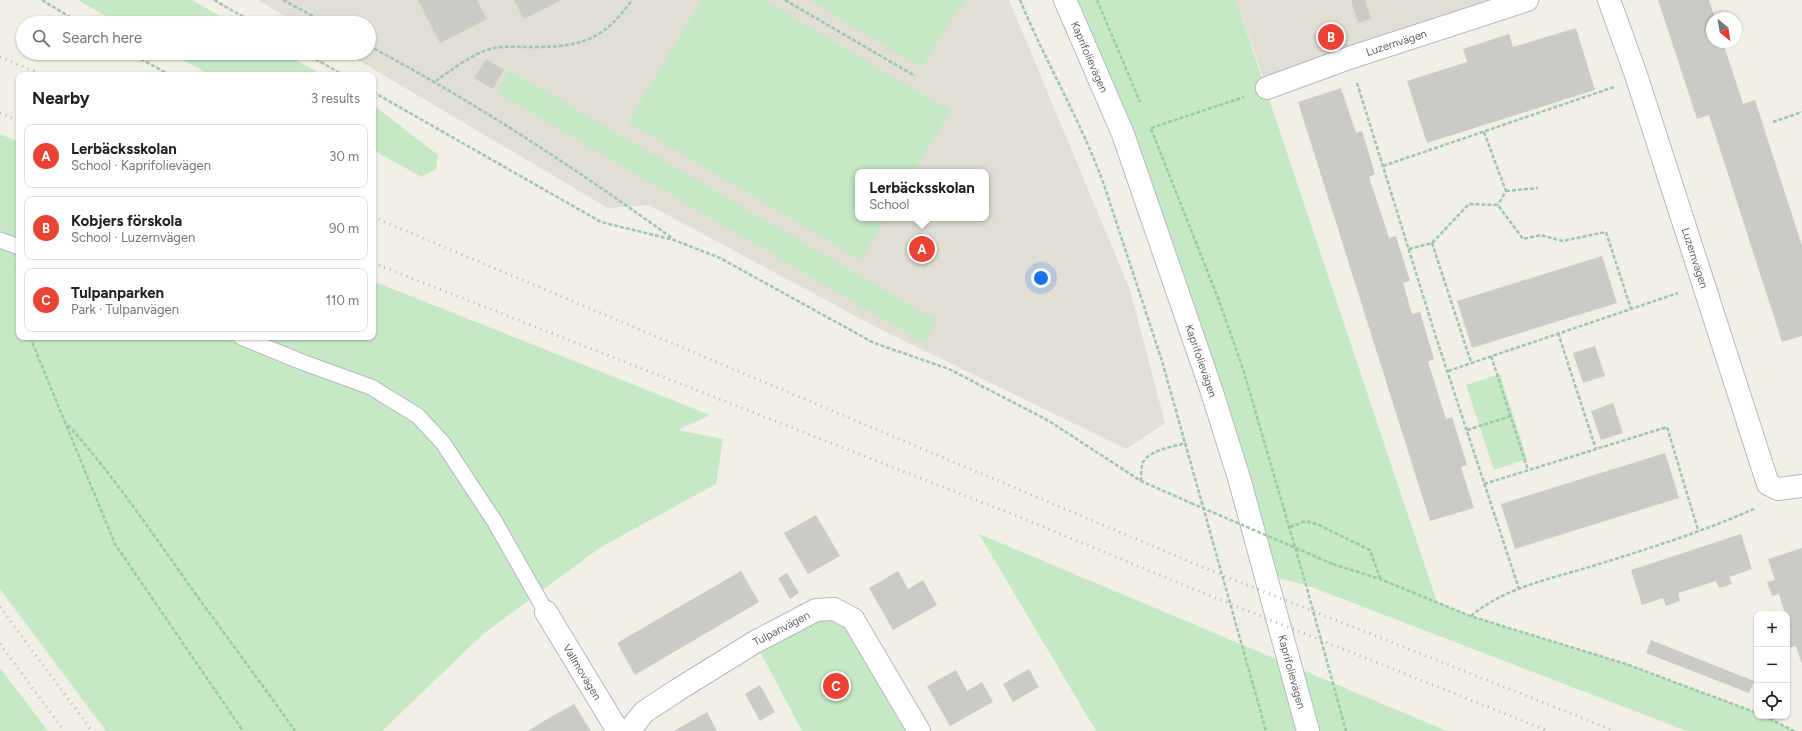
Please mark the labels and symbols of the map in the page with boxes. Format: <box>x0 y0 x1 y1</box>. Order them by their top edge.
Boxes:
north arrow <box>1706 12 1742 48</box>
street label: Kaprifolievägen <box>1069 19 1111 94</box>
pin: B <box>1318 22 1344 52</box>
street label: Luzernvägen <box>1364 27 1428 59</box>
street label: Luzernvägen <box>1679 226 1711 290</box>
pin: A <box>909 234 935 264</box>
your location <box>1031 268 1051 288</box>
street label: Kaprifolievägen <box>1183 323 1220 399</box>
street label: Tulpanvägen <box>751 608 812 648</box>
street label: Kaprifolievägen <box>1276 633 1308 710</box>
street label: Vallmovägen <box>560 641 604 702</box>
pin: C <box>823 671 849 701</box>

